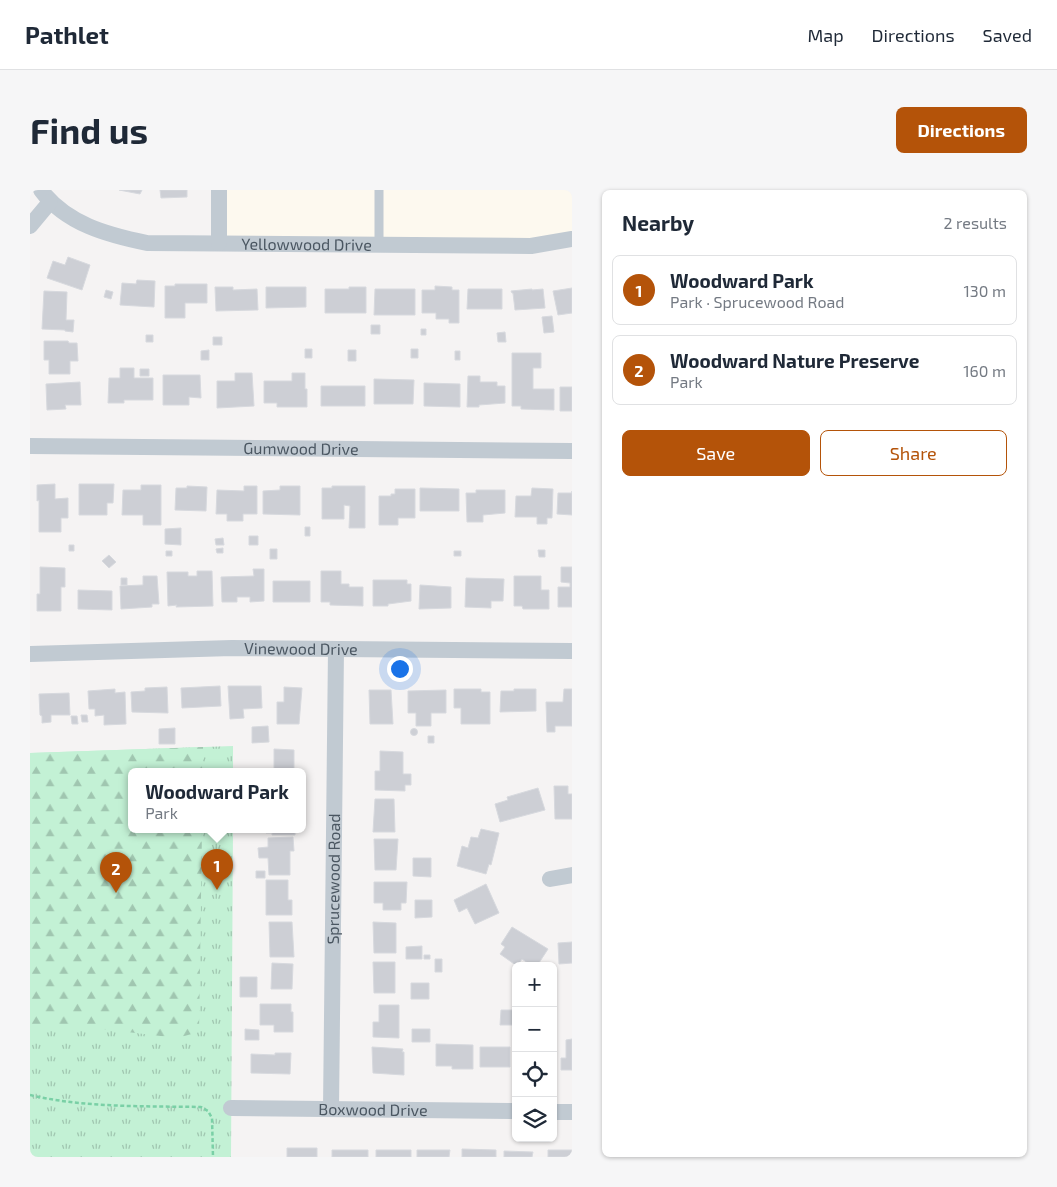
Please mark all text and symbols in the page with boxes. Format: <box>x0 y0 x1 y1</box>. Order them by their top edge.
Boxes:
text: Pathlet <box>25 20 109 49</box>
text: Map <box>807 24 844 46</box>
text: Directions <box>872 24 955 46</box>
text: Saved <box>983 24 1032 46</box>
button: Directions <box>896 107 1027 153</box>
text: Find us <box>30 109 148 151</box>
text: Nearby <box>622 210 694 235</box>
text: 2 results <box>944 213 1007 232</box>
street label: Yellowwood Drive <box>241 234 372 254</box>
text: Woodward Park <box>670 269 814 292</box>
text: 1 <box>636 281 642 300</box>
text: 130 m <box>964 281 1006 300</box>
text: Park · Sprucewood Road <box>670 292 844 311</box>
text: Woodward Nature Preserve <box>670 349 919 372</box>
text: 2 <box>634 361 644 380</box>
text: 160 m <box>963 361 1006 380</box>
text: Park <box>670 372 703 391</box>
button: Save <box>622 430 810 476</box>
button: Share <box>820 430 1007 476</box>
street label: Gumwood Drive <box>243 438 359 458</box>
street label: Vinewood Drive <box>244 638 358 658</box>
your location <box>387 656 413 682</box>
popup <box>128 768 306 833</box>
text: Woodward Park <box>145 780 289 803</box>
text: Park <box>145 803 178 822</box>
street label: Sprucewood Road <box>323 813 343 945</box>
pin: 1 <box>201 849 233 890</box>
pin: 2 <box>100 852 132 893</box>
map controls <box>512 962 557 1142</box>
button: + <box>512 962 557 1007</box>
button: − <box>512 1007 557 1052</box>
button: locate <box>512 1052 557 1097</box>
button: layers <box>512 1097 557 1142</box>
street label: Boxwood Drive <box>318 1099 428 1119</box>

